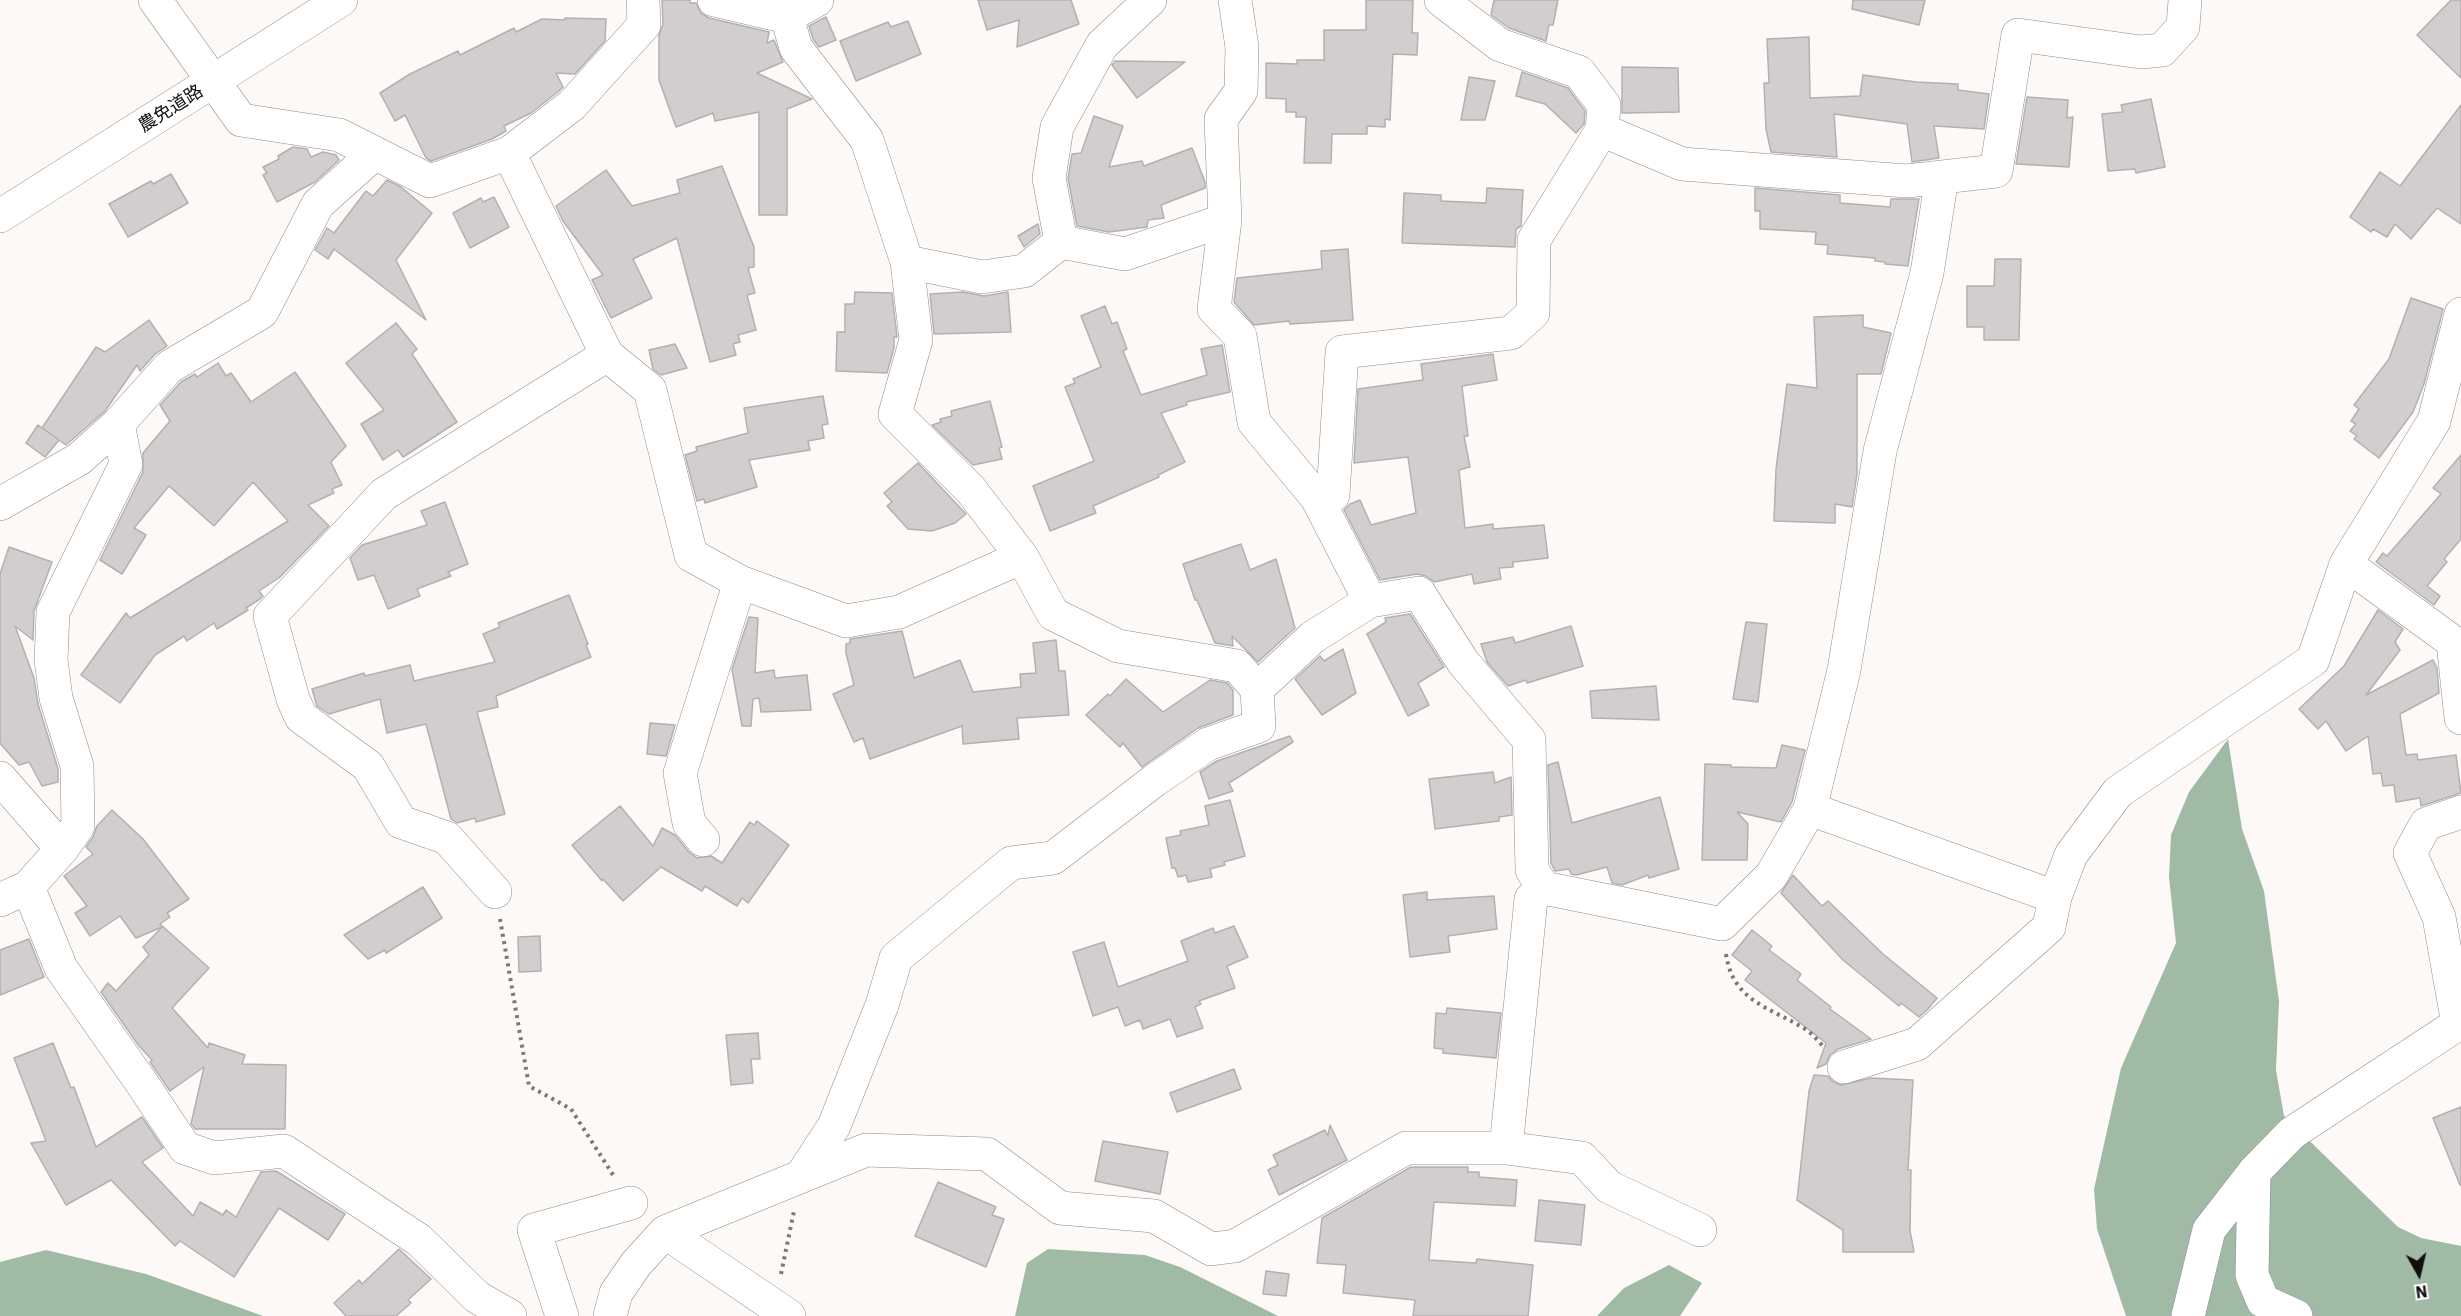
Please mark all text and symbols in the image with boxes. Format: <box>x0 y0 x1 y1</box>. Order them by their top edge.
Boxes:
street label: 農免道路 <box>135 81 207 137</box>
north arrow <box>2389 1244 2449 1304</box>
text: N <box>2414 1281 2429 1303</box>

